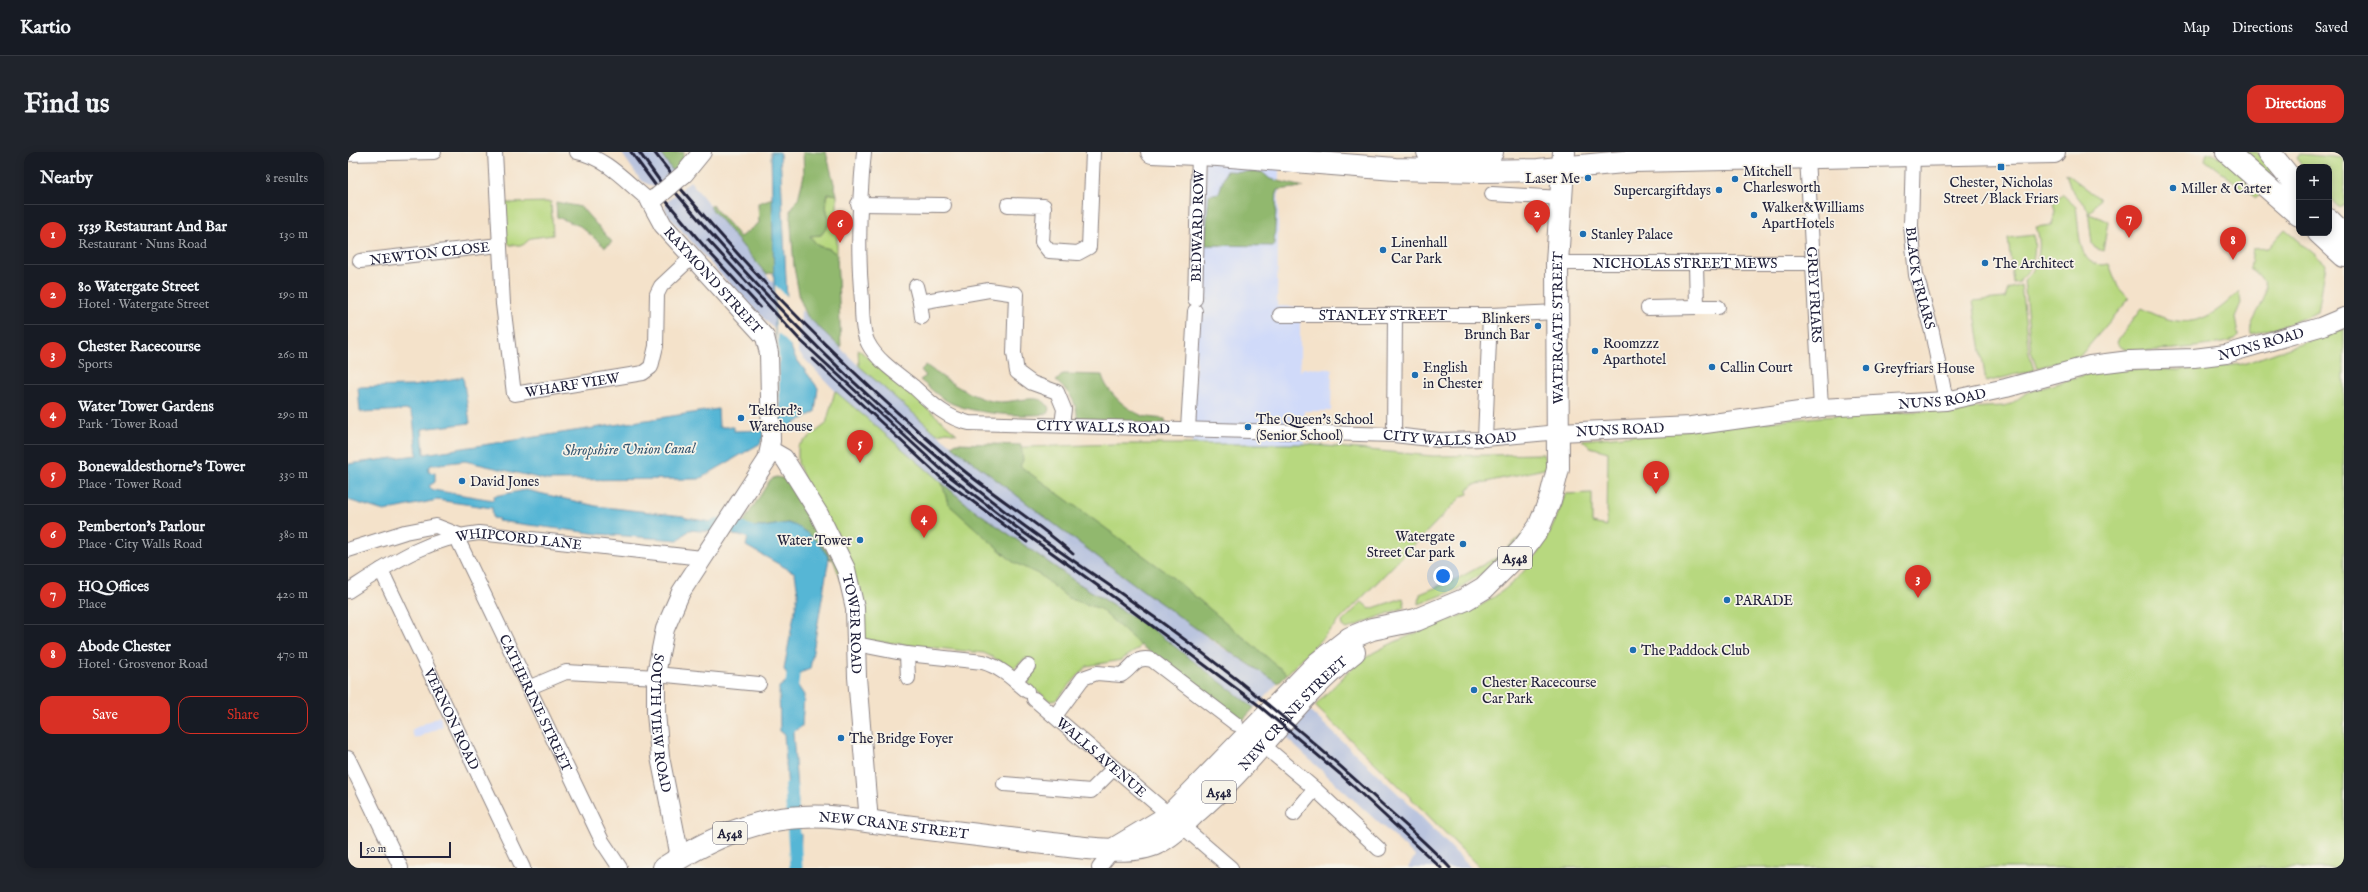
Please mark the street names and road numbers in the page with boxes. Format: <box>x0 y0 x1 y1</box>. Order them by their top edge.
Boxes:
street label: BEDWARD ROW <box>1187 169 1209 282</box>
street label: RAYMOND STREET <box>659 224 766 339</box>
street label: BLACK FRIARS <box>1901 226 1939 332</box>
street label: NEWTON CLOSE <box>369 238 491 270</box>
street label: GREY FRIARS <box>1802 246 1825 344</box>
street label: WATERGATE STREET <box>1549 250 1568 404</box>
street label: NICHOLAS STREET MEWS <box>1592 255 1778 273</box>
street label: STANLEY STREET <box>1319 307 1448 325</box>
street label: NUNS ROAD <box>2217 324 2306 365</box>
street label: WHARF VIEW <box>524 369 622 402</box>
street label: NUNS ROAD <box>1898 385 1988 414</box>
street label: CITY WALLS ROAD <box>1036 417 1170 439</box>
street label: NUNS ROAD <box>1575 419 1665 441</box>
street label: CITY WALLS ROAD <box>1383 427 1517 450</box>
street label: WHIPCORD LANE <box>454 525 583 555</box>
road number: A548 <box>1498 547 1532 569</box>
street label: TOWER ROAD <box>837 572 865 674</box>
street label: CATHERINE STREET <box>494 632 576 776</box>
street label: SOUTH VIEW ROAD <box>646 652 675 794</box>
street label: NEW CRANE STREET <box>1235 653 1352 775</box>
street label: VERNON ROAD <box>419 665 483 773</box>
street label: WALLS AVENUE <box>1052 714 1150 802</box>
road number: A548 <box>1202 781 1236 803</box>
street label: NEW CRANE STREET <box>818 809 970 844</box>
road number: A548 <box>713 822 747 844</box>

